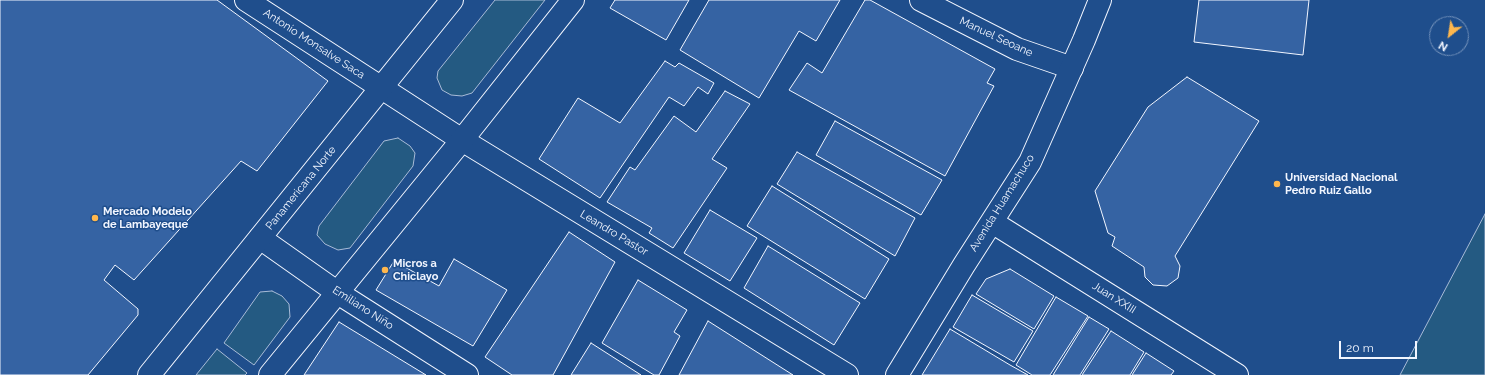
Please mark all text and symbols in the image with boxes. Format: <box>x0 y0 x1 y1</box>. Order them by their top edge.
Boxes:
street label: Antonio Monsalve Saca <box>261 6 367 82</box>
street label: Manuel Seoane <box>957 14 1035 60</box>
north arrow <box>1429 16 1469 56</box>
text: N <box>1436 38 1450 54</box>
street label: Panamericana Norte <box>263 143 339 233</box>
street label: Avenida Huamachuco <box>967 152 1037 254</box>
place label: Universidad Nacional Pedro Ruiz Gallo <box>1285 171 1397 197</box>
marker: Universidad Nacional Pedro Ruiz Gallo <box>1272 179 1282 189</box>
place label: Mercado Modelo de Lambayeque <box>103 205 192 231</box>
street label: Leandro Pastor <box>578 207 650 259</box>
marker: Mercado Modelo de Lambayeque <box>90 213 100 223</box>
place label: Micros a Chiclayo <box>393 257 438 283</box>
marker: Micros a Chiclayo <box>380 265 390 275</box>
street label: Juan XXIII <box>1090 279 1138 317</box>
street label: Emiliano Niño <box>330 283 396 333</box>
scale bar <box>1341 333 1419 359</box>
text: 20 m <box>1346 341 1374 355</box>

